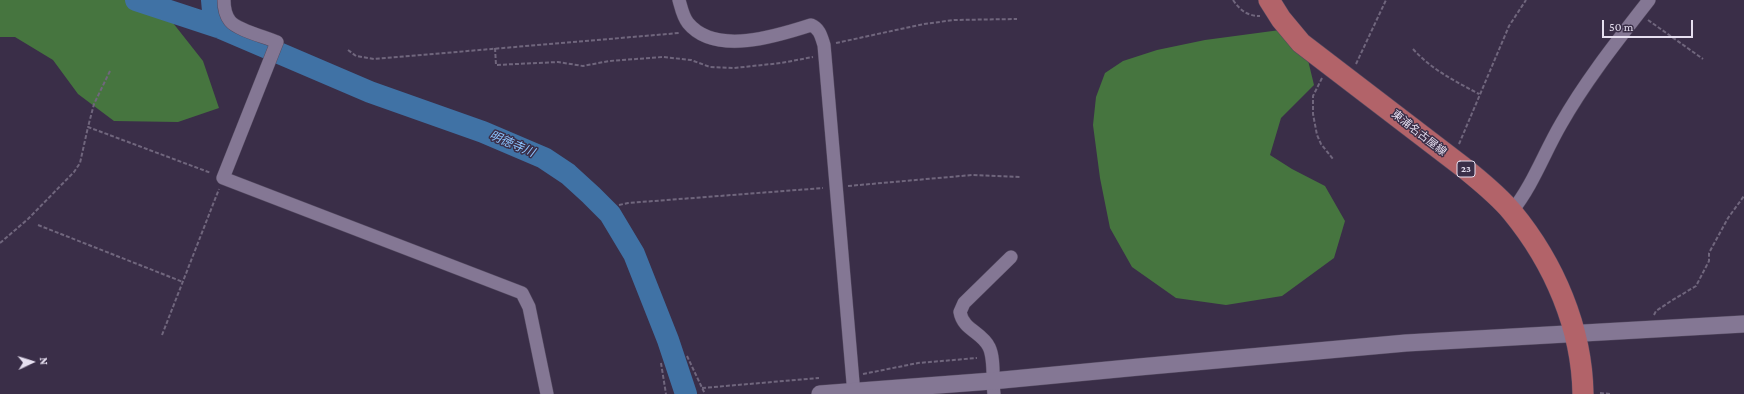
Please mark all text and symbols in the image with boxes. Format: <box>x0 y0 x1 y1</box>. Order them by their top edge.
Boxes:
scale bar <box>1604 12 1695 38</box>
text: 50 m <box>1609 20 1633 34</box>
street label: 東浦名古屋線 <box>1389 107 1449 159</box>
water label: 明徳寺川 <box>487 128 537 160</box>
road number: 23 <box>1457 161 1475 177</box>
north arrow <box>12 342 52 382</box>
text: N <box>38 357 50 365</box>

